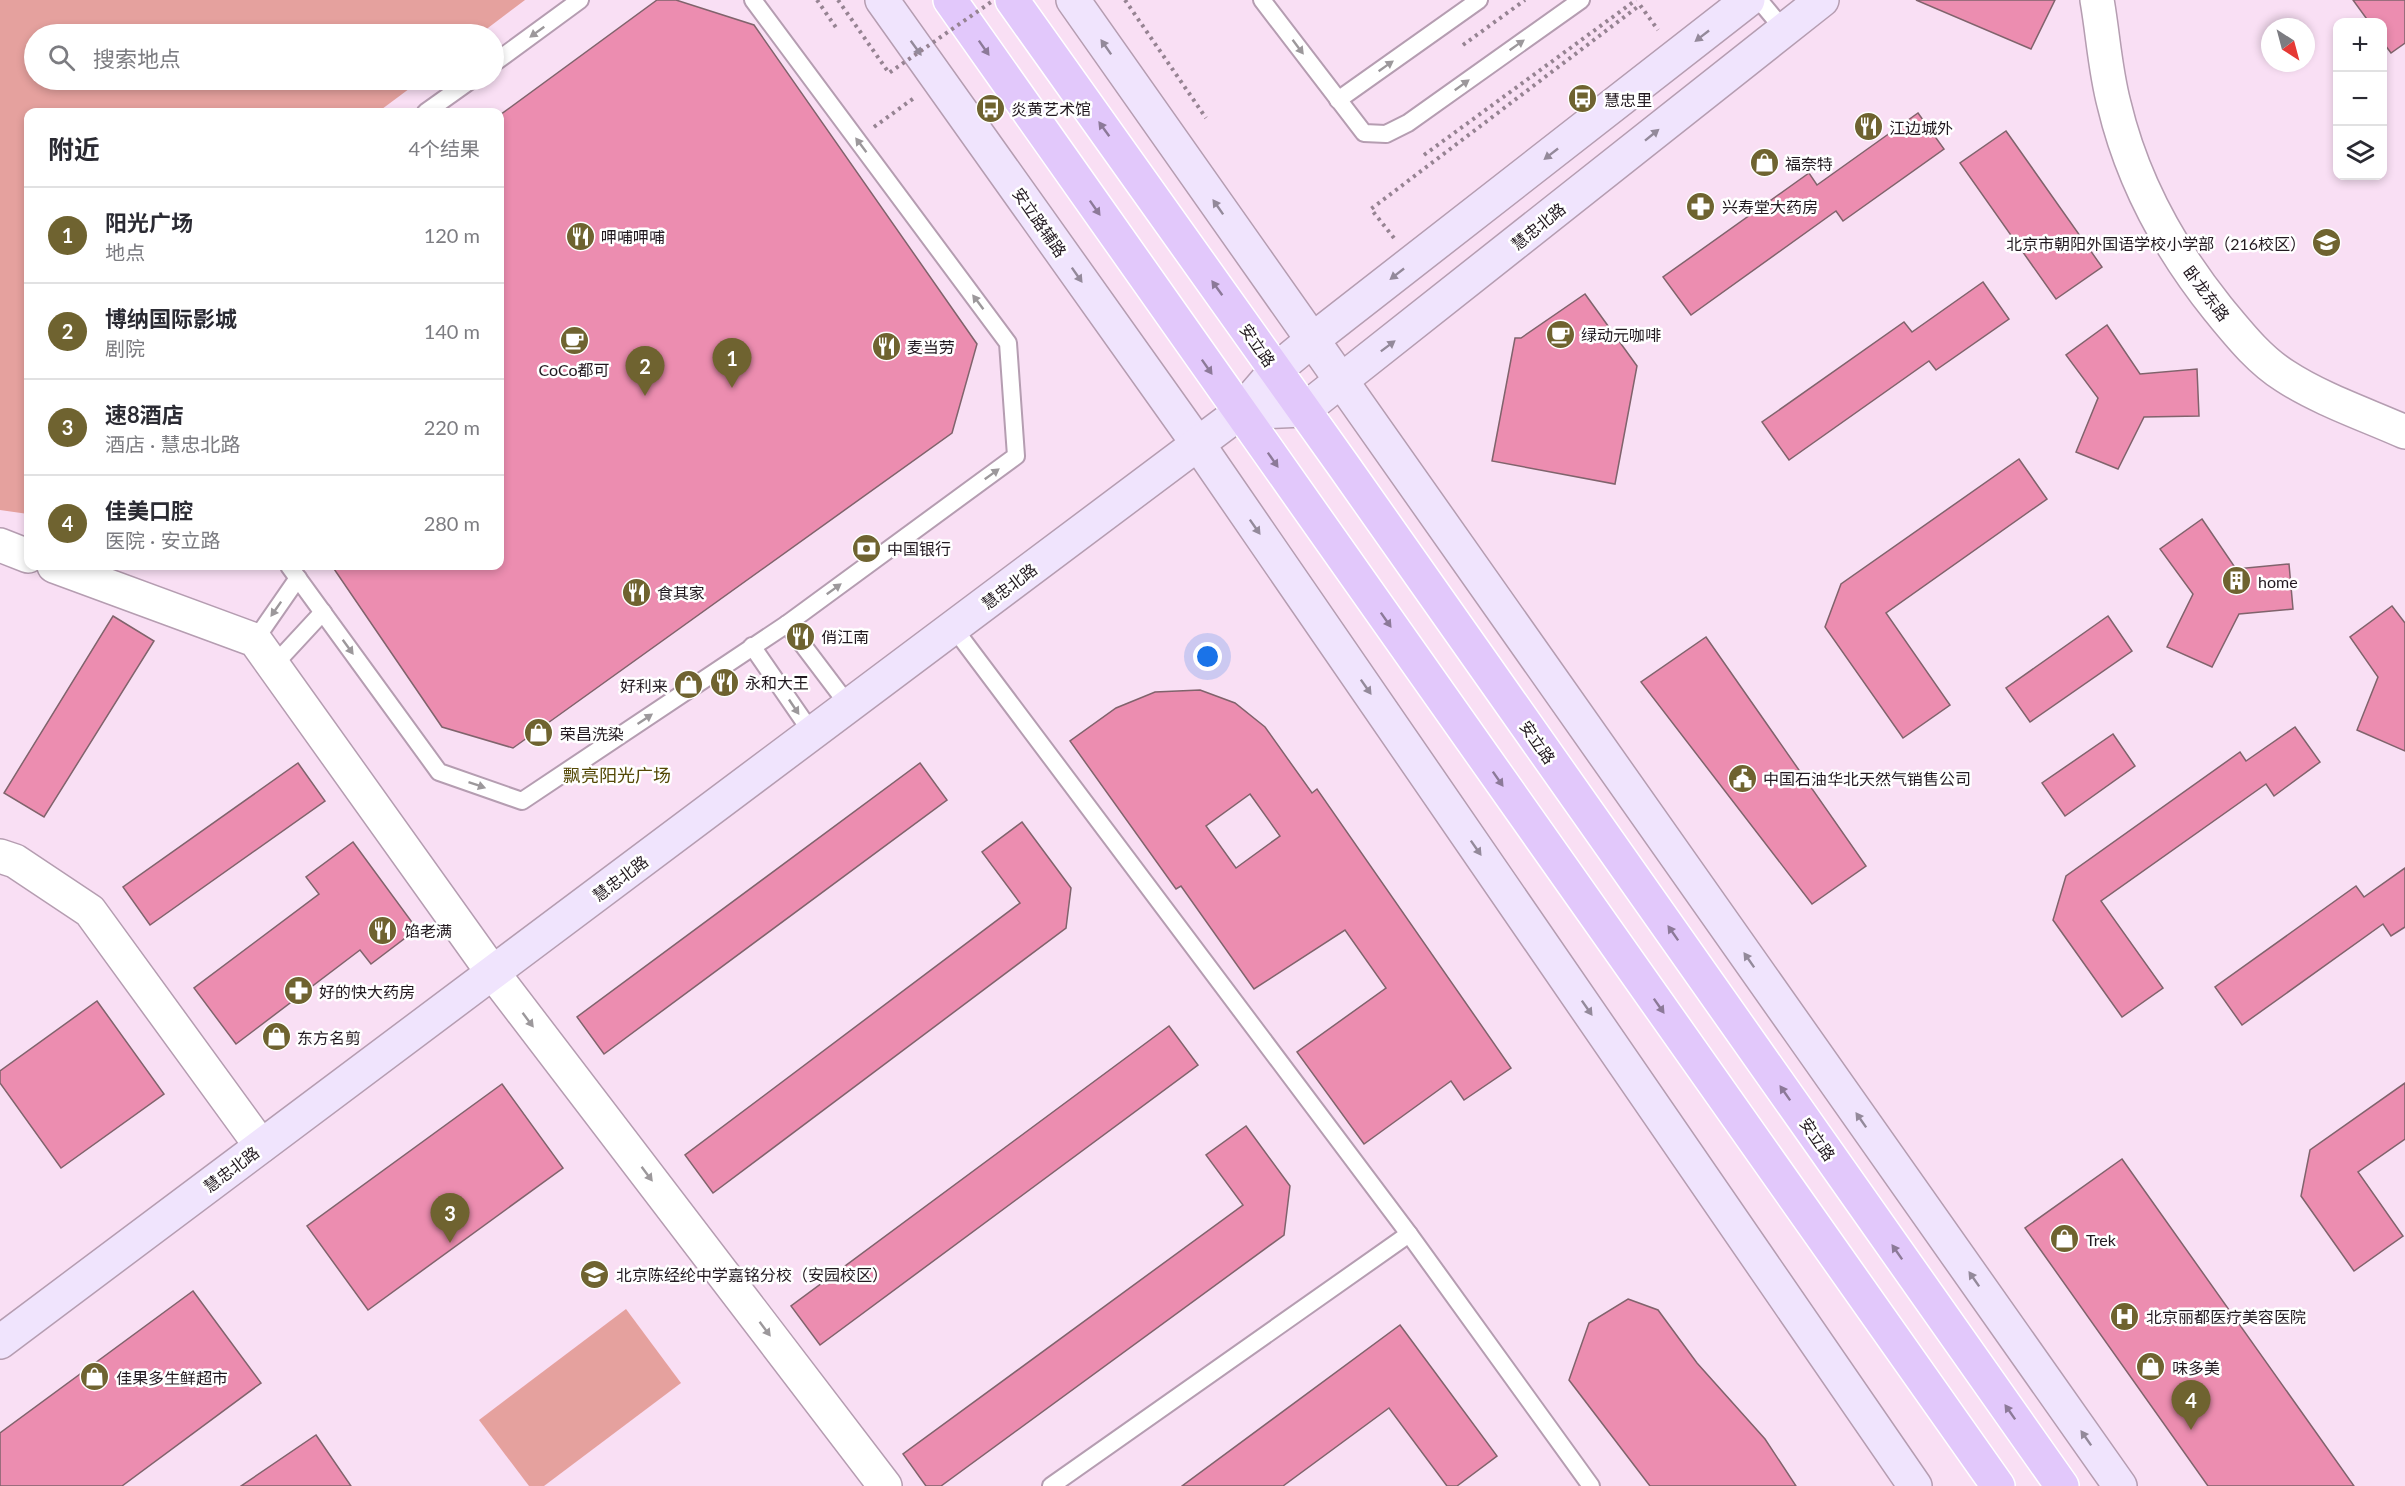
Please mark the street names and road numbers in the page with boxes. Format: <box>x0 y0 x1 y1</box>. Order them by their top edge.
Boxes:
street label: 安立路辅路 <box>1009 184 1071 260</box>
street label: 慧忠北路 <box>1507 198 1569 254</box>
street label: 卧龙东路 <box>2180 262 2234 324</box>
street label: 安立路 <box>1236 320 1280 370</box>
street label: 慧忠北路 <box>978 559 1040 613</box>
street label: 安立路 <box>1516 717 1560 767</box>
street label: 慧忠北路 <box>589 851 651 905</box>
street label: 安立路 <box>1796 1114 1840 1164</box>
street label: 慧忠北路 <box>200 1142 262 1196</box>

